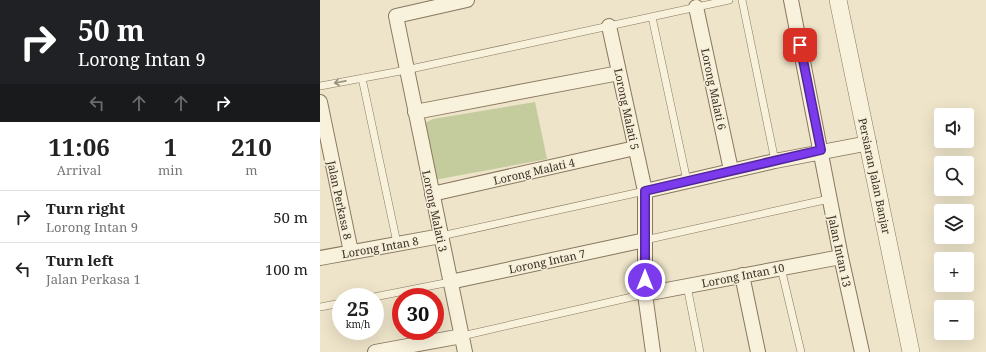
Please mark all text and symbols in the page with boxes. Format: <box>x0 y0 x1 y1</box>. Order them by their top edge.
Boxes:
text: 50 m <box>78 11 145 49</box>
icon: right <box>12 16 64 68</box>
pin <box>783 28 817 62</box>
icon: arrive <box>789 34 811 56</box>
text: Lorong Intan 9 <box>78 47 205 71</box>
street label: Lorong Malati 6 <box>698 47 730 131</box>
street label: Lorong Malati 5 <box>611 67 643 151</box>
one-way arrow <box>334 79 347 87</box>
icon: left <box>86 92 108 114</box>
icon: ahead <box>128 92 150 114</box>
icon: ahead <box>170 92 192 114</box>
icon: right <box>212 92 234 114</box>
map controls <box>934 108 974 340</box>
button: sound <box>934 108 974 148</box>
street label: Persiaran Jalan Banjar <box>855 117 895 236</box>
text: 11:06 <box>48 130 110 163</box>
text: 1 <box>164 130 177 163</box>
text: 210 <box>231 130 272 163</box>
street label: Lorong Malati 4 <box>492 154 576 188</box>
button: search <box>934 156 974 196</box>
street label: Jalan Perkasa 8 <box>324 158 356 241</box>
text: Arrival <box>57 161 101 179</box>
text: min <box>158 161 183 179</box>
text: m <box>245 161 258 179</box>
street label: Lorong Malati 3 <box>419 169 451 253</box>
text: Turn right <box>46 198 125 218</box>
button: layers <box>934 204 974 244</box>
icon: right <box>12 206 34 228</box>
text: 50 m <box>273 207 308 227</box>
street label: Jalan Intan 13 <box>825 213 855 288</box>
text: Lorong Intan 9 <box>46 218 138 236</box>
street label: Lorong Intan 8 <box>340 233 420 261</box>
street label: Lorong Intan 7 <box>507 246 587 276</box>
text: Turn left <box>46 250 114 270</box>
button: + <box>934 252 974 292</box>
icon: left <box>12 258 34 280</box>
text: 100 m <box>265 259 308 279</box>
position arrow <box>624 259 666 301</box>
street label: Lorong Intan 10 <box>700 260 786 290</box>
text: Jalan Perkasa 1 <box>46 270 141 288</box>
speed limit sign: 30 <box>392 288 444 340</box>
text: 25 <box>347 295 369 322</box>
button: − <box>934 300 974 340</box>
text: km/h <box>346 317 370 331</box>

